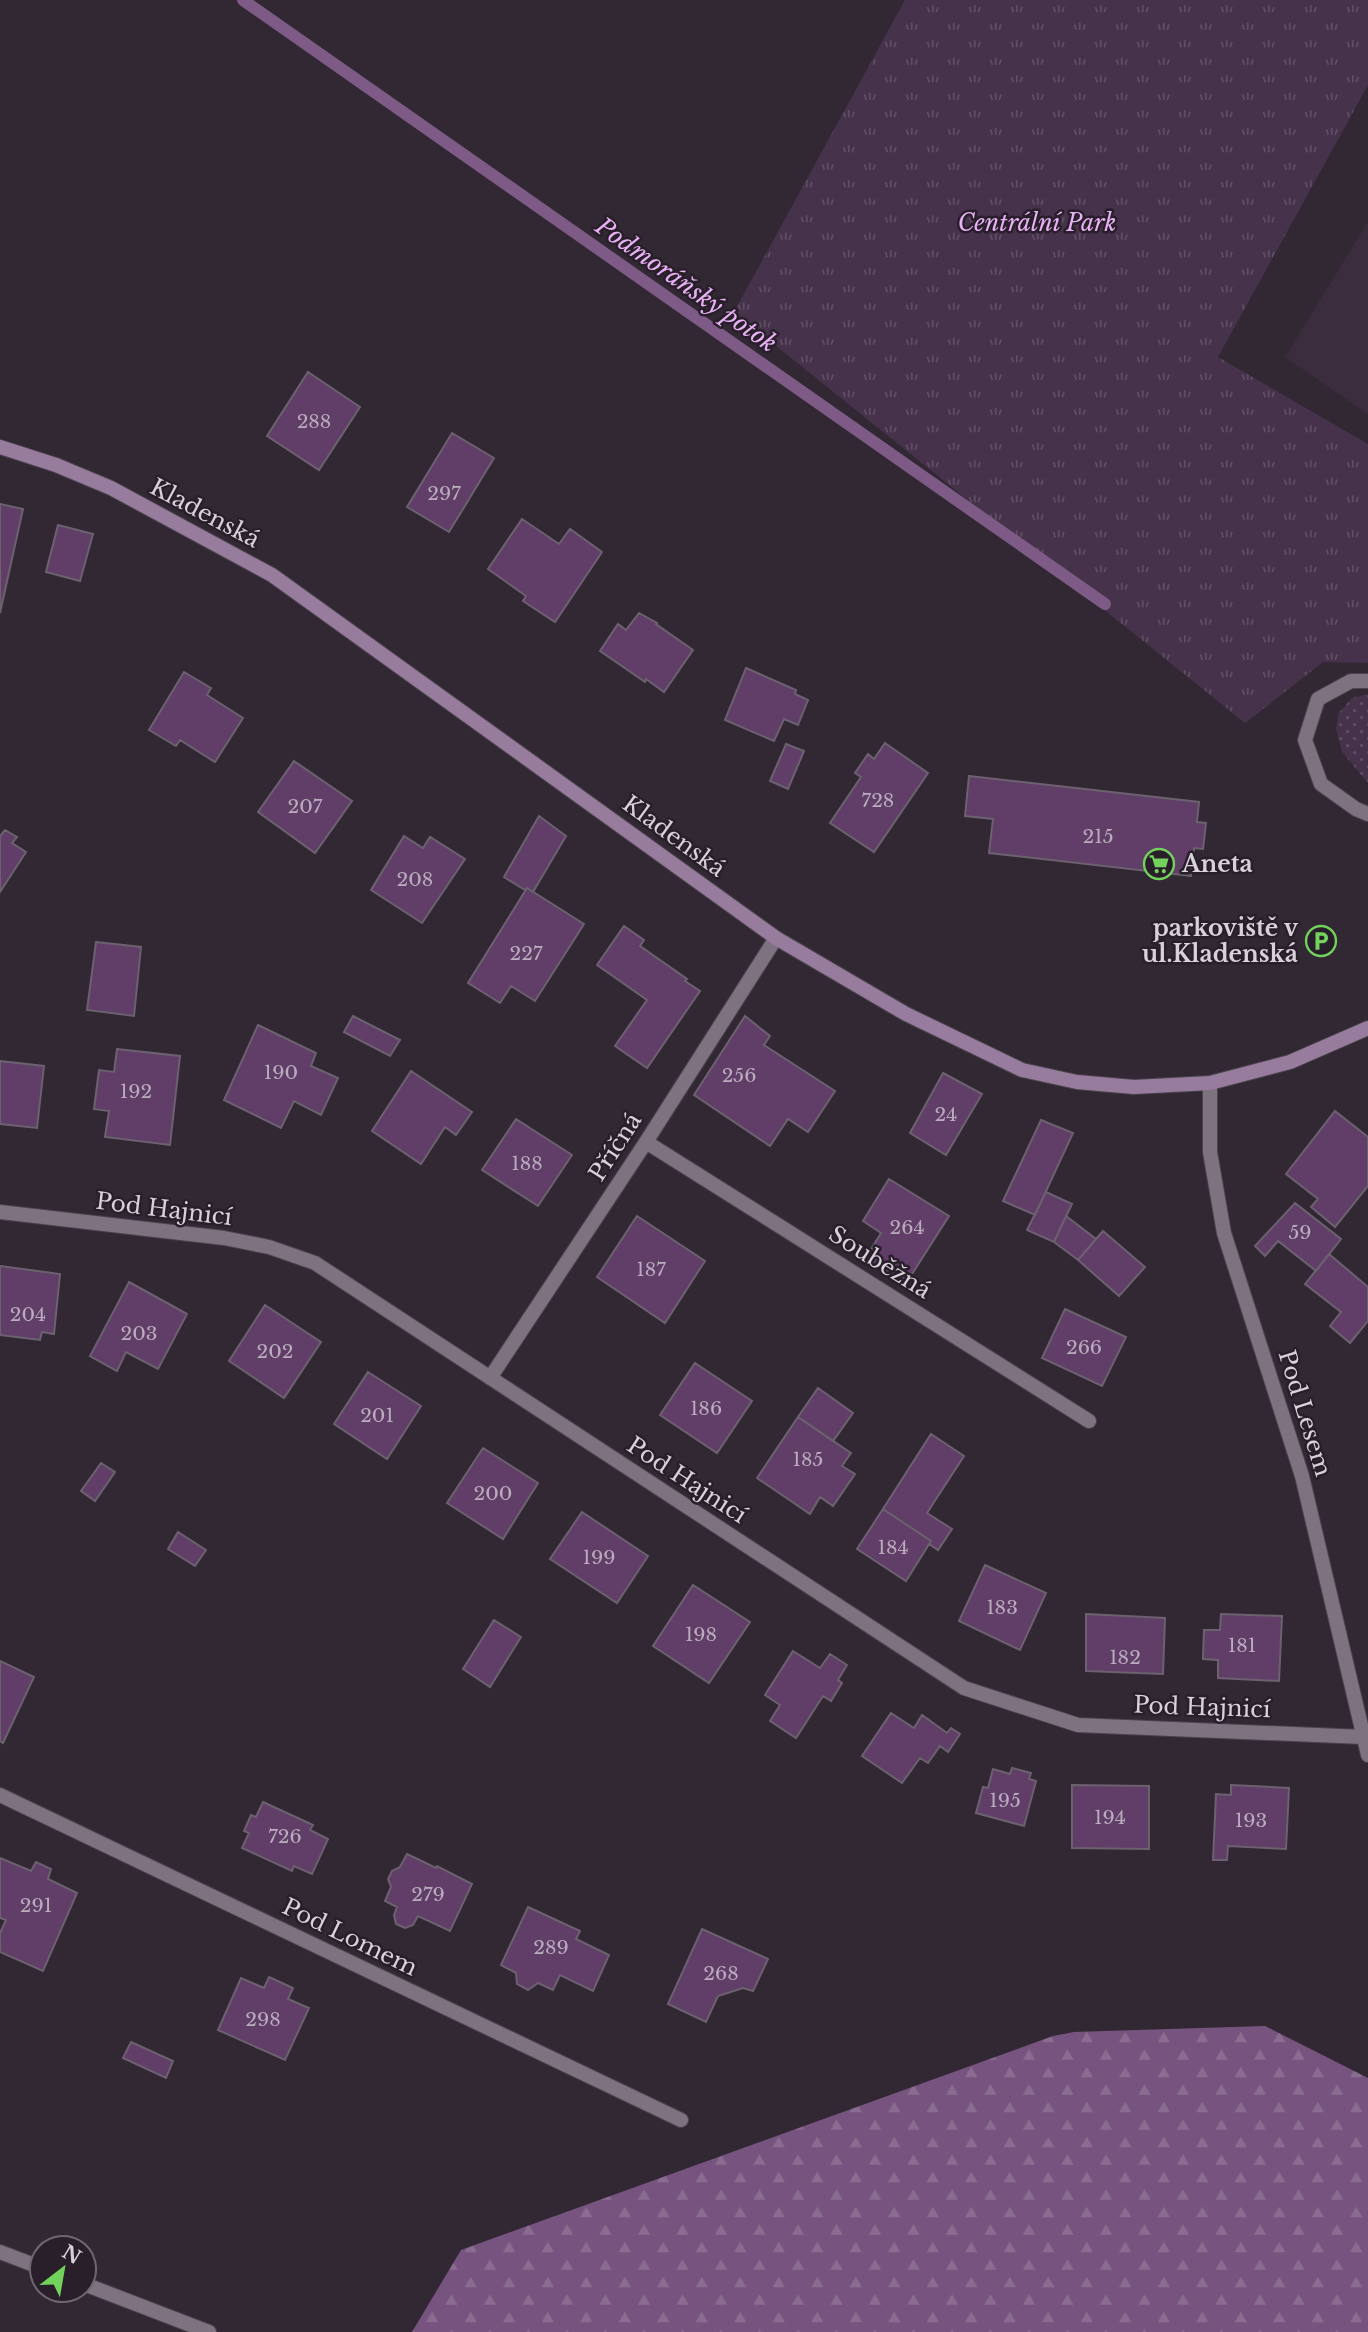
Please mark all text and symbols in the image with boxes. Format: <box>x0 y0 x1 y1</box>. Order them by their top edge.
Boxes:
park label: Centrální Park <box>958 209 1116 237</box>
water label: Podmoráňský potok <box>589 211 782 358</box>
house number: 288 <box>297 410 331 433</box>
street label: Kladenská <box>145 472 265 554</box>
house number: 297 <box>427 482 461 505</box>
street label: Kladenská <box>617 789 731 883</box>
house number: 728 <box>862 789 894 812</box>
house number: 207 <box>288 795 323 818</box>
house number: 215 <box>1083 825 1113 848</box>
supermarket icon: Aneta <box>1142 847 1176 881</box>
place label: Aneta <box>1181 850 1253 878</box>
house number: 208 <box>397 868 433 891</box>
place label: parkoviště v ul.Kladenská <box>1142 914 1299 968</box>
parking icon: parkoviště v ul.Kladenská <box>1304 924 1338 958</box>
house number: 227 <box>510 942 543 965</box>
house number: 190 <box>264 1061 298 1084</box>
house number: 256 <box>722 1064 756 1087</box>
house number: 192 <box>120 1080 152 1103</box>
house number: 24 <box>935 1103 957 1126</box>
street label: Příčná <box>583 1107 647 1186</box>
house number: 188 <box>511 1152 543 1175</box>
street label: Pod Hajnicí <box>94 1187 234 1231</box>
house number: 264 <box>889 1216 925 1239</box>
street label: Souběžná <box>824 1220 936 1304</box>
house number: 59 <box>1288 1221 1312 1244</box>
house number: 187 <box>636 1258 666 1281</box>
house number: 204 <box>10 1303 46 1326</box>
house number: 203 <box>121 1322 157 1345</box>
house number: 266 <box>1066 1336 1102 1359</box>
house number: 202 <box>257 1340 293 1363</box>
street label: Pod Lesem <box>1273 1347 1338 1480</box>
house number: 186 <box>690 1397 722 1420</box>
house number: 201 <box>360 1404 394 1427</box>
street label: Pod Hajnicí <box>622 1431 752 1529</box>
house number: 185 <box>793 1448 823 1471</box>
house number: 200 <box>474 1482 512 1505</box>
house number: 184 <box>877 1536 909 1559</box>
house number: 199 <box>583 1546 615 1569</box>
house number: 183 <box>986 1596 1018 1619</box>
house number: 198 <box>685 1623 717 1646</box>
house number: 181 <box>1228 1634 1256 1657</box>
house number: 182 <box>1109 1646 1141 1669</box>
street label: Pod Hajnicí <box>1133 1691 1271 1723</box>
house number: 195 <box>989 1789 1021 1812</box>
house number: 194 <box>1094 1806 1126 1829</box>
house number: 193 <box>1235 1809 1267 1832</box>
house number: 726 <box>268 1825 302 1848</box>
house number: 279 <box>411 1883 445 1906</box>
street label: Pod Lomem <box>278 1892 422 1982</box>
house number: 291 <box>20 1894 52 1917</box>
house number: 289 <box>533 1936 569 1959</box>
house number: 268 <box>703 1962 739 1985</box>
house number: 298 <box>245 2008 281 2031</box>
north arrow <box>28 2234 98 2304</box>
text: N <box>58 2240 85 2269</box>

